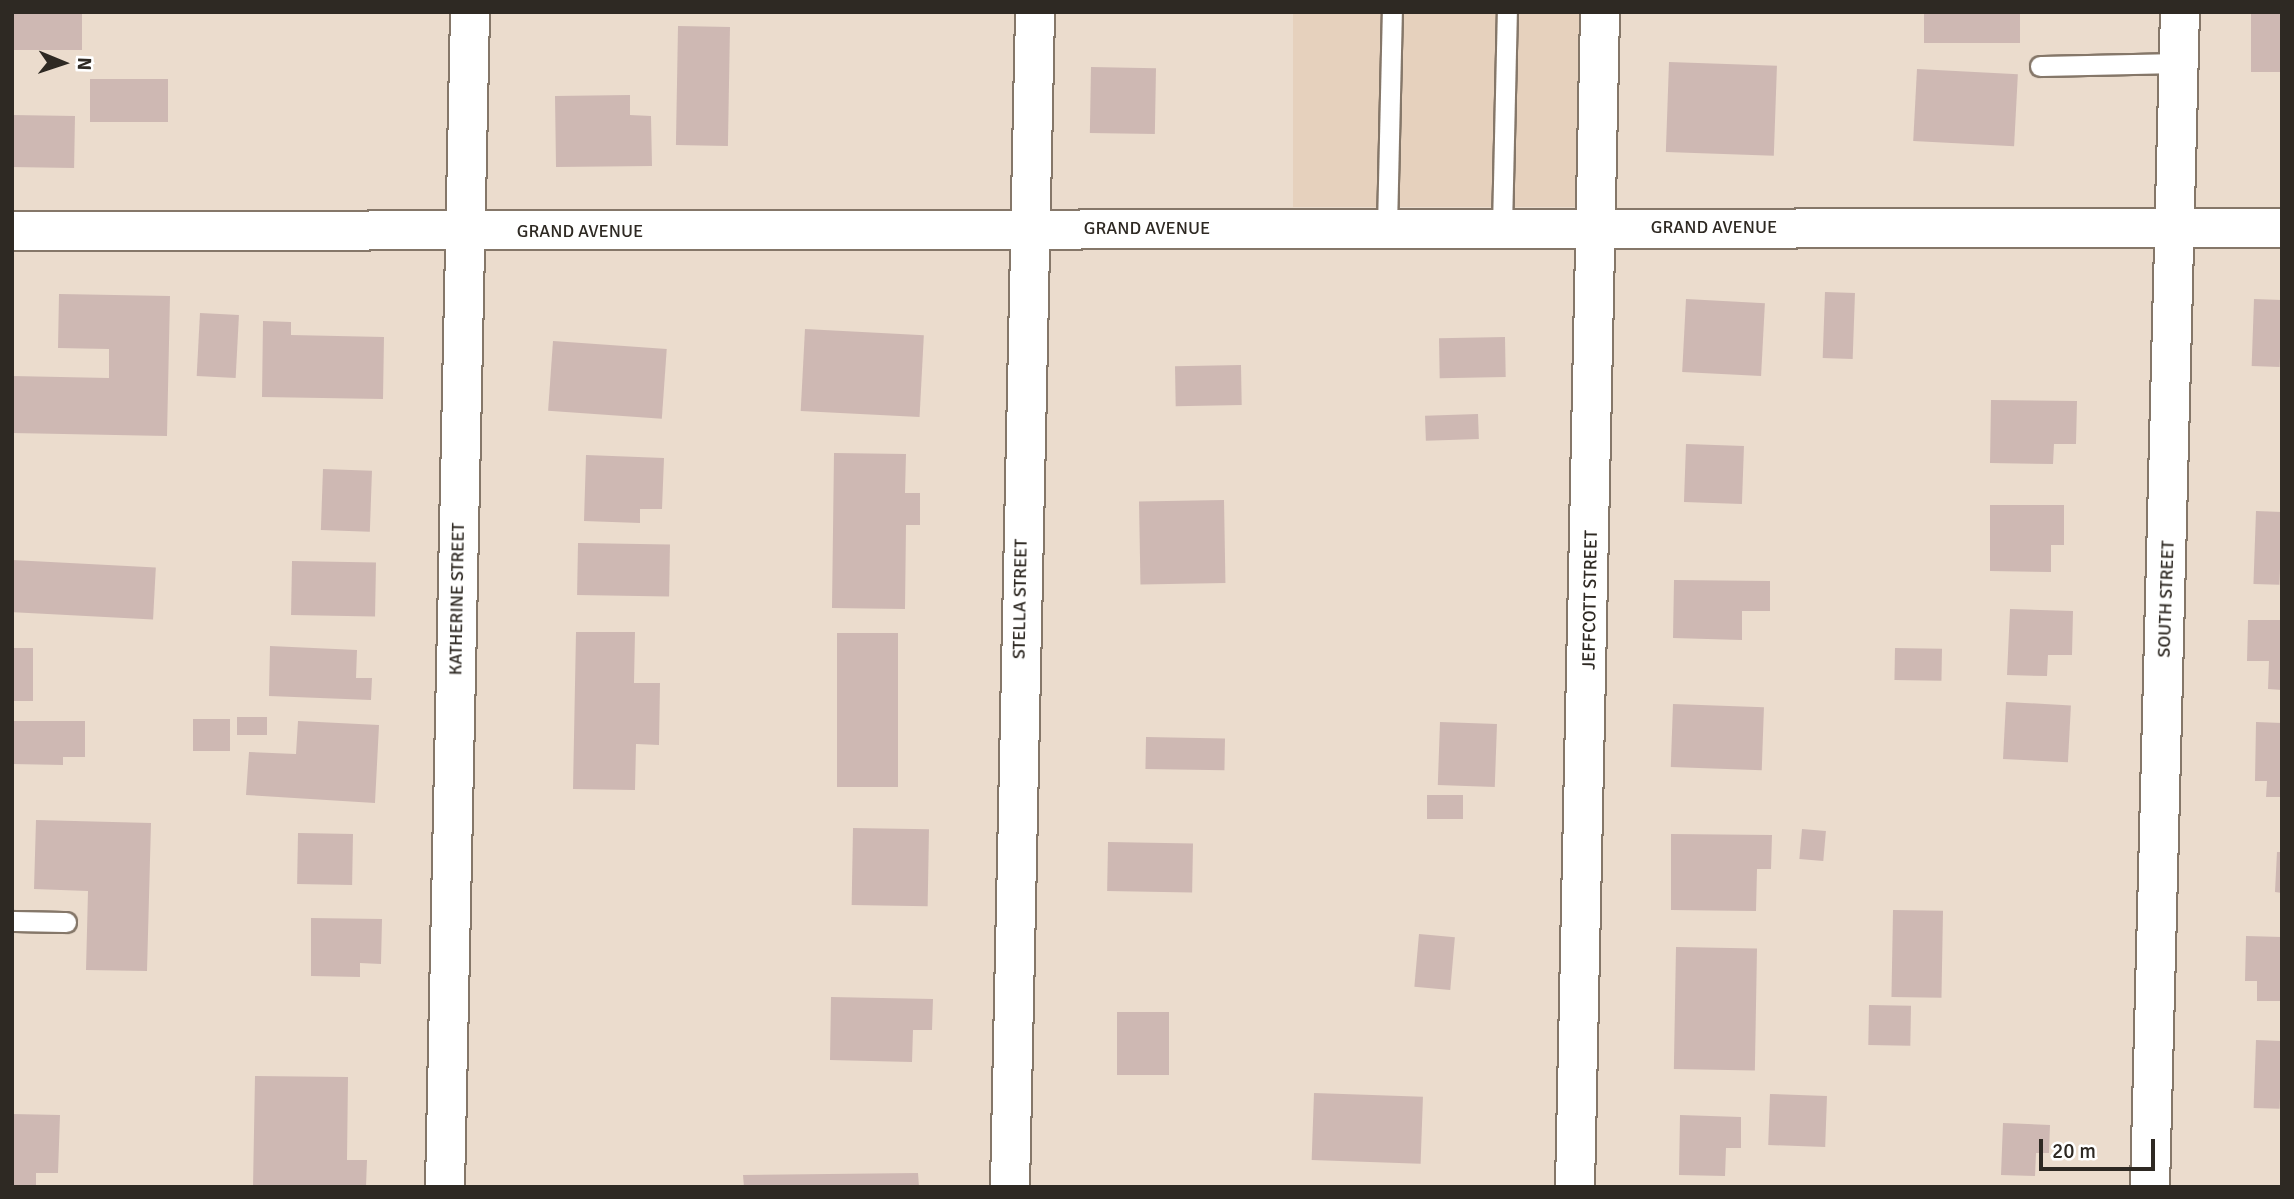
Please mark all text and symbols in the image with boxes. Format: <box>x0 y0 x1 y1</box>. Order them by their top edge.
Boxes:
north arrow <box>28 28 98 98</box>
text: N <box>72 57 96 71</box>
street label: GRAND AVENUE <box>1651 216 1777 238</box>
street label: GRAND AVENUE <box>1084 217 1210 239</box>
street label: GRAND AVENUE <box>517 220 643 242</box>
street label: KATHERINE STREET <box>445 522 469 676</box>
street label: JEFFCOTT STREET <box>1578 530 1602 670</box>
street label: STELLA STREET <box>1008 539 1032 659</box>
street label: SOUTH STREET <box>2153 540 2179 658</box>
scale bar <box>2042 1126 2158 1170</box>
text: 20 m <box>2052 1138 2096 1164</box>

